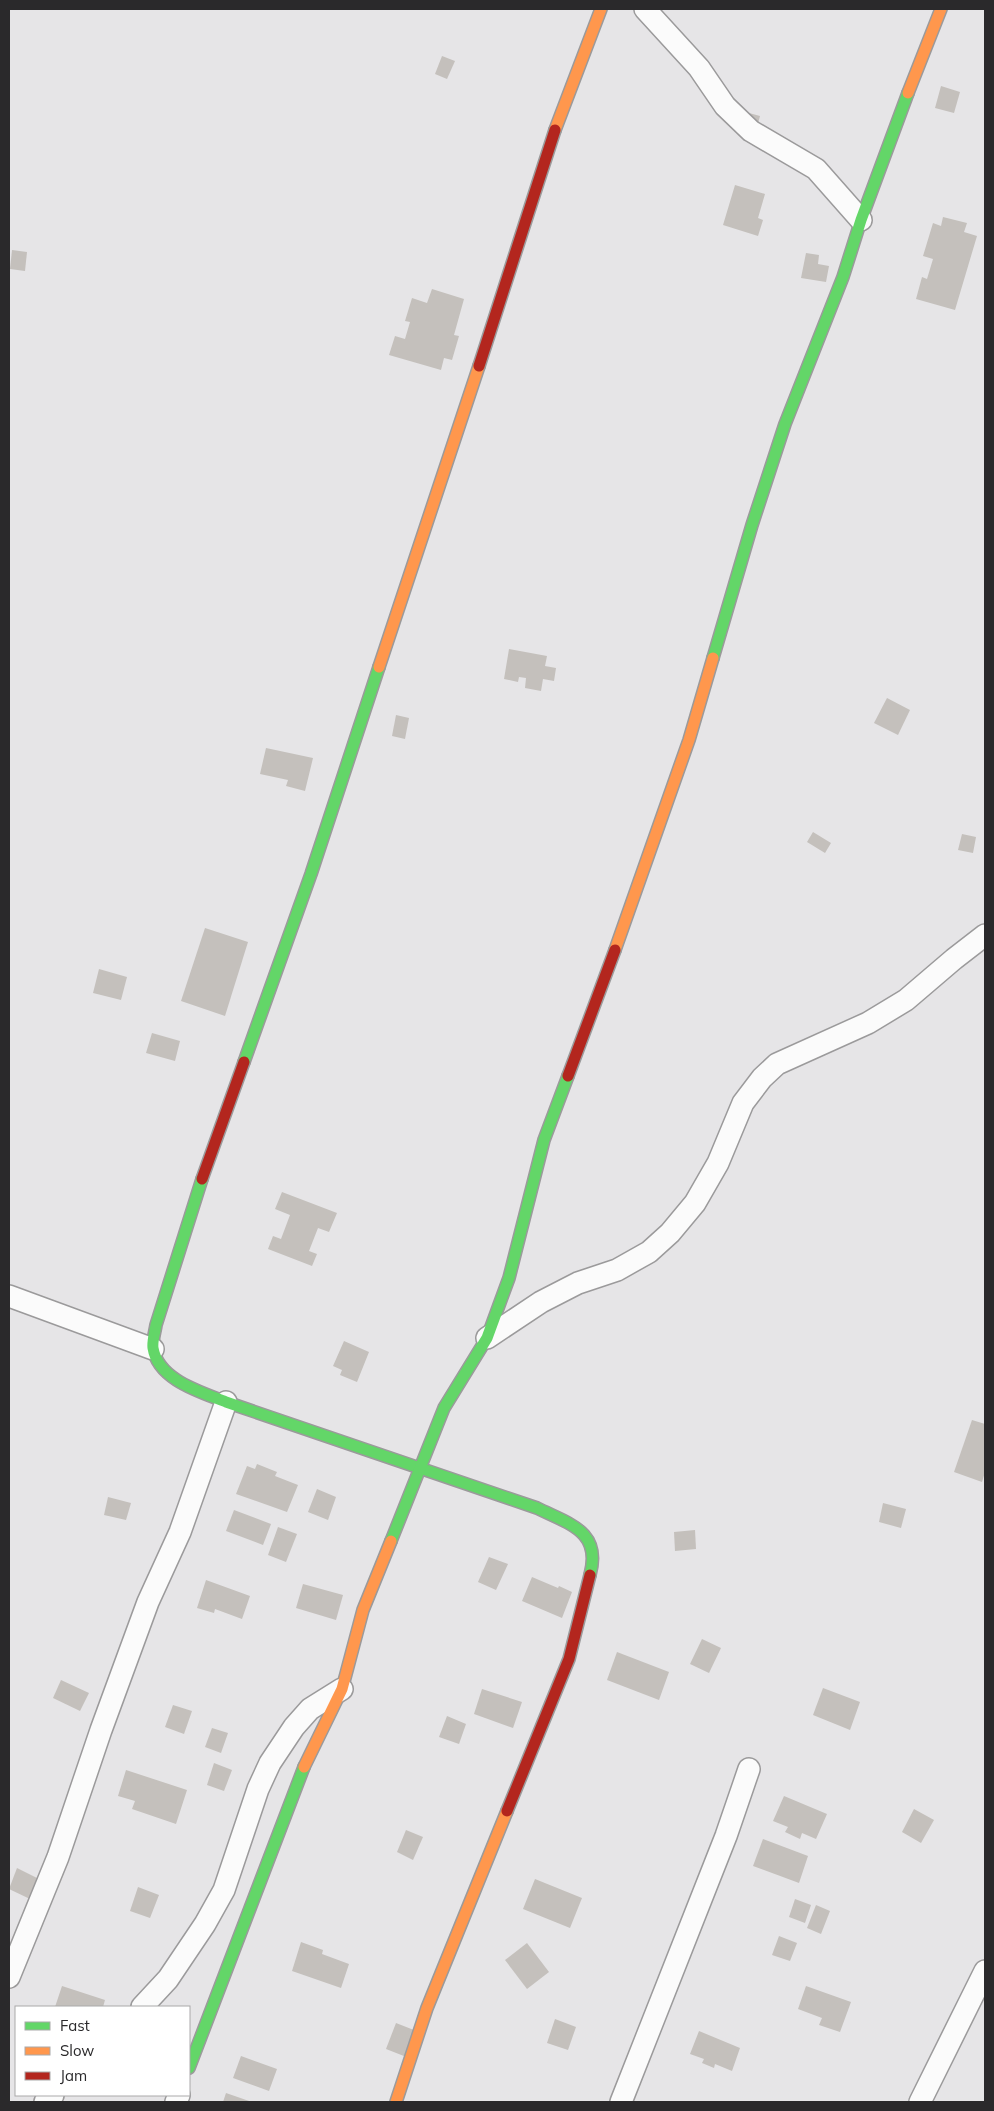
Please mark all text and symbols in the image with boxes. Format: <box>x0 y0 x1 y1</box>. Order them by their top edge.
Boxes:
legend <box>15 2006 190 2096</box>
text: Fast <box>60 2016 90 2035</box>
text: Slow <box>60 2041 94 2060</box>
text: Jam <box>60 2066 87 2085</box>

